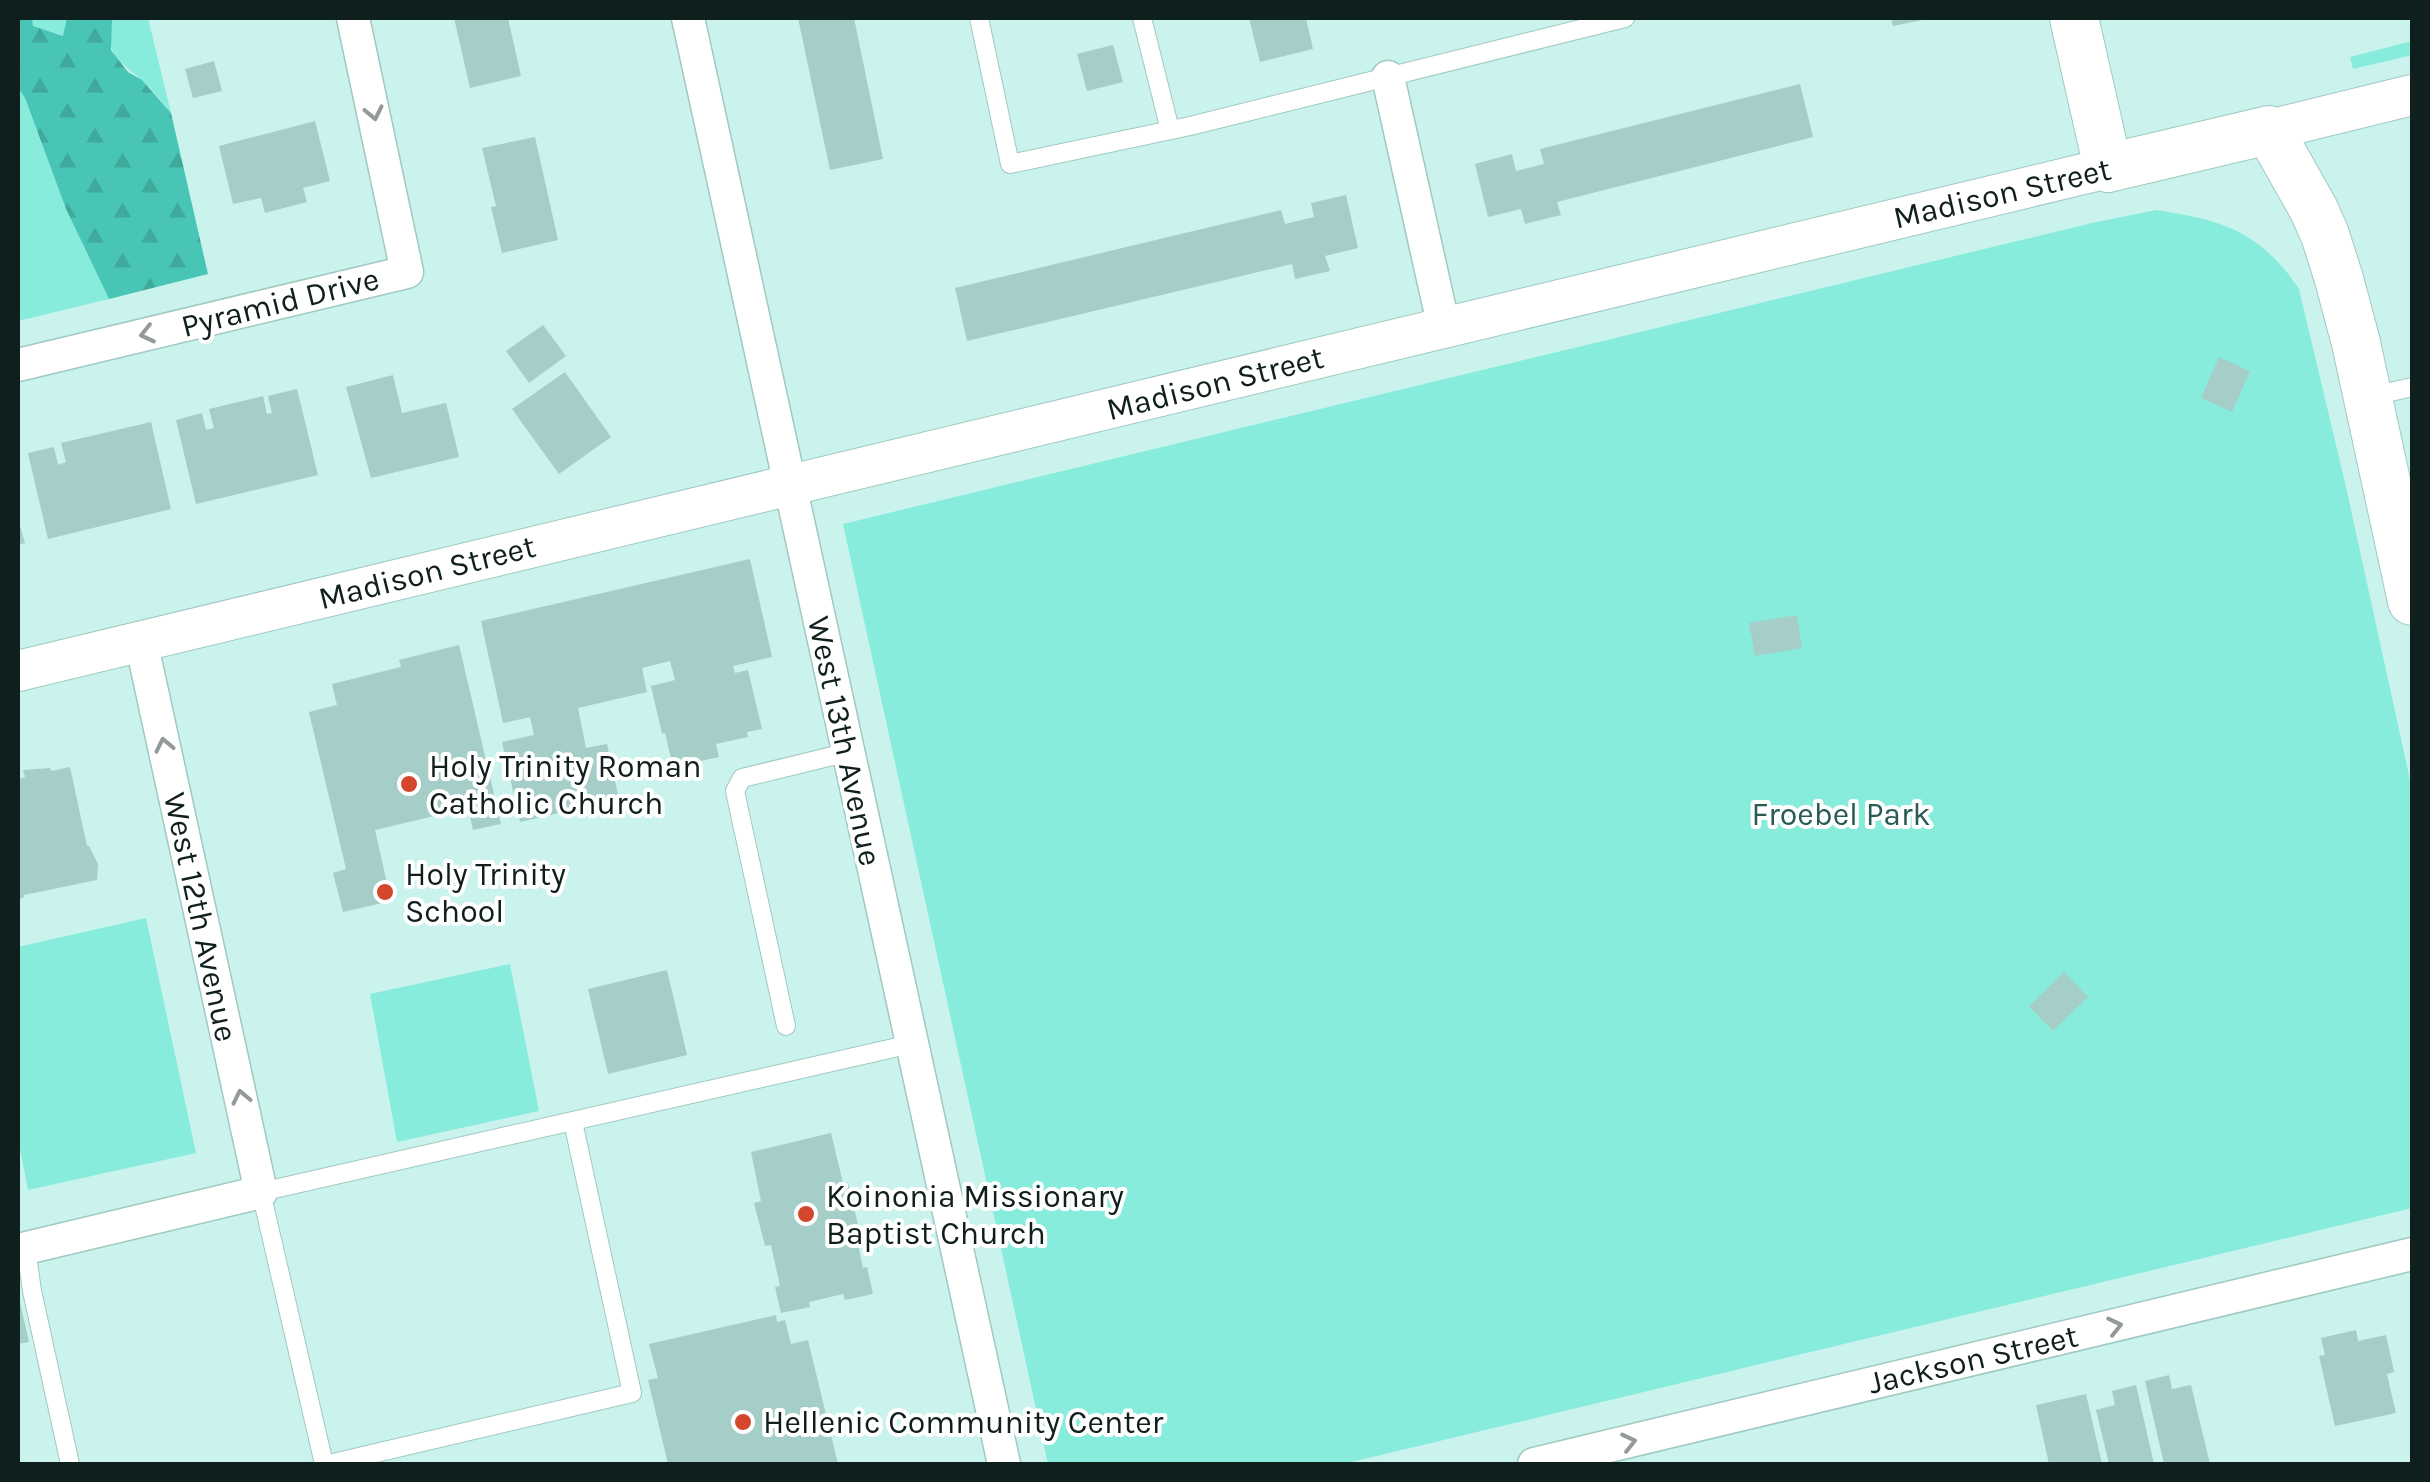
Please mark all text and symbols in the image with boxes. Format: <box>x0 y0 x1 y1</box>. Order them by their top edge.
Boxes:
one-way arrow <box>362 104 383 121</box>
street label: Madison Street <box>1890 150 2115 237</box>
street label: Pyramid Drive <box>177 260 383 345</box>
one-way arrow <box>139 322 156 343</box>
street label: Madison Street <box>1103 339 1327 428</box>
street label: Madison Street <box>315 528 539 617</box>
street label: West 13th Avenue <box>800 613 889 869</box>
one-way arrow <box>155 737 176 754</box>
place label: Holy Trinity Roman Catholic Church <box>429 748 701 822</box>
marker: Holy Trinity Roman Catholic Church <box>398 773 420 795</box>
street label: West 12th Avenue <box>156 789 245 1045</box>
park label: Froebel Park <box>1751 796 1931 833</box>
place label: Holy Trinity School <box>405 856 566 930</box>
marker: Holy Trinity School <box>374 881 396 903</box>
one-way arrow <box>231 1089 252 1106</box>
place label: Koinonia Missionary Baptist Church <box>826 1178 1124 1252</box>
marker: Koinonia Missionary Baptist Church <box>795 1203 817 1225</box>
one-way arrow <box>2106 1316 2123 1337</box>
street label: Jackson Street <box>1865 1317 2082 1402</box>
place label: Hellenic Community Center <box>763 1404 1164 1441</box>
marker: Hellenic Community Center <box>732 1411 754 1433</box>
one-way arrow <box>1620 1433 1637 1454</box>

